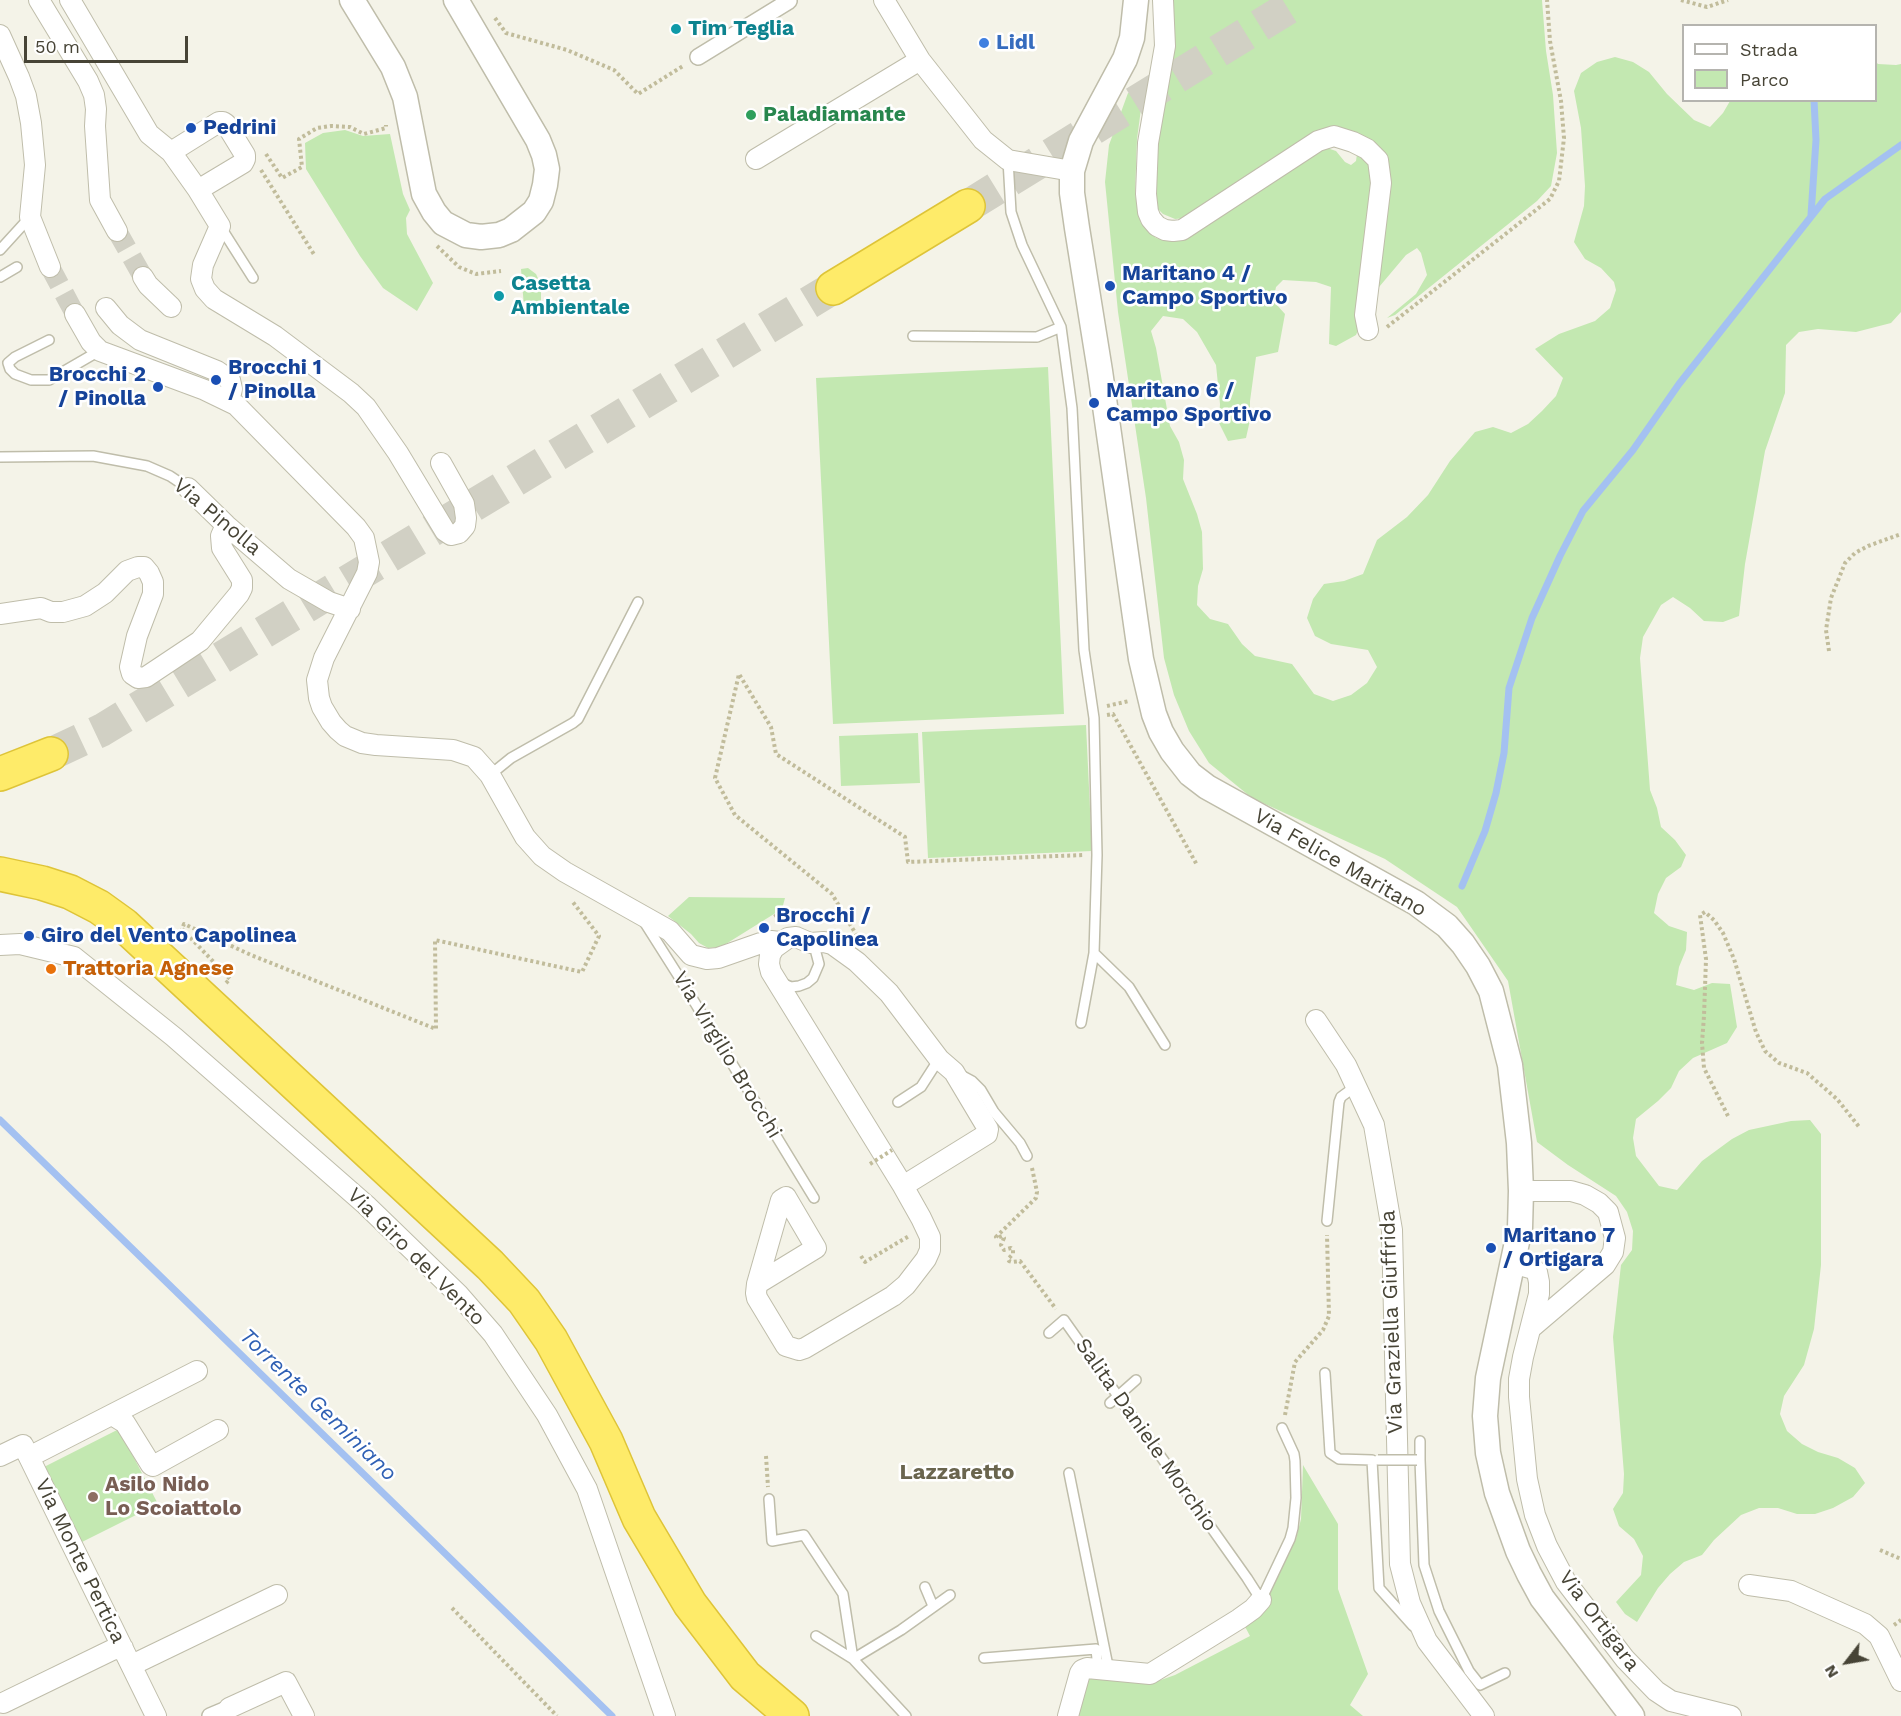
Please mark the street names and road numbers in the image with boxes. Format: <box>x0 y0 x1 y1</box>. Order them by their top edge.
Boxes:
street label: Via Pinolla <box>168 473 266 561</box>
street label: Via Felice Maritano <box>1249 803 1431 923</box>
street label: Via Virgilio Brocchi <box>667 967 787 1143</box>
street label: Via Giro del Vento <box>342 1183 490 1331</box>
street label: Via Graziella Giuffrida <box>1376 1210 1408 1434</box>
street label: Salita Daniele Morchio <box>1070 1334 1222 1536</box>
street label: Via Monte Pertica <box>29 1474 131 1648</box>
street label: Via Ortigara <box>1553 1566 1645 1676</box>

